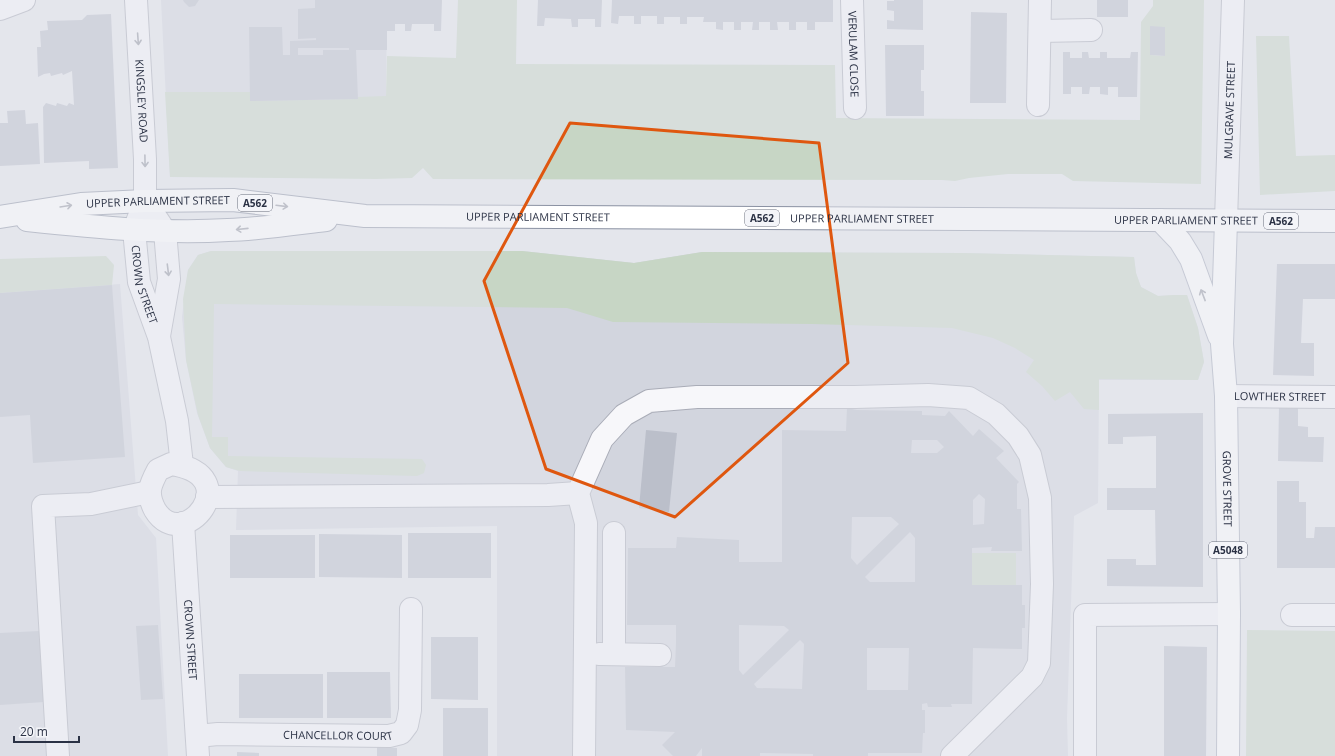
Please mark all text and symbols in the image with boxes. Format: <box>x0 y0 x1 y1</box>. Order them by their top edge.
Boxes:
street label: VERULAM CLOSE <box>845 11 863 97</box>
one-way arrow <box>134 32 142 45</box>
street label: KINGSLEY ROAD <box>132 59 152 143</box>
street label: MULGRAVE STREET <box>1220 61 1238 159</box>
one-way arrow <box>141 154 149 167</box>
street label: UPPER PARLIAMENT STREET <box>86 192 230 211</box>
road number: A562 <box>238 195 272 211</box>
one-way arrow <box>59 202 72 210</box>
one-way arrow <box>275 202 288 210</box>
street label: UPPER PARLIAMENT STREET <box>466 209 610 224</box>
road number: A562 <box>745 210 779 226</box>
street label: UPPER PARLIAMENT STREET <box>790 210 934 226</box>
street label: UPPER PARLIAMENT STREET <box>1114 212 1258 228</box>
road number: A562 <box>1264 213 1298 229</box>
one-way arrow <box>236 225 249 233</box>
street label: CROWN STREET <box>128 244 162 326</box>
one-way arrow <box>164 263 172 276</box>
one-way arrow <box>1199 289 1207 301</box>
street label: LOWTHER STREET <box>1234 388 1326 404</box>
street label: GROVE STREET <box>1220 451 1236 527</box>
road number: A5048 <box>1209 542 1247 558</box>
street label: CROWN STREET <box>181 599 201 681</box>
scale bar <box>14 718 79 744</box>
text: 20 m <box>20 723 48 740</box>
street label: CHANCELLOR COURT <box>283 727 394 743</box>

